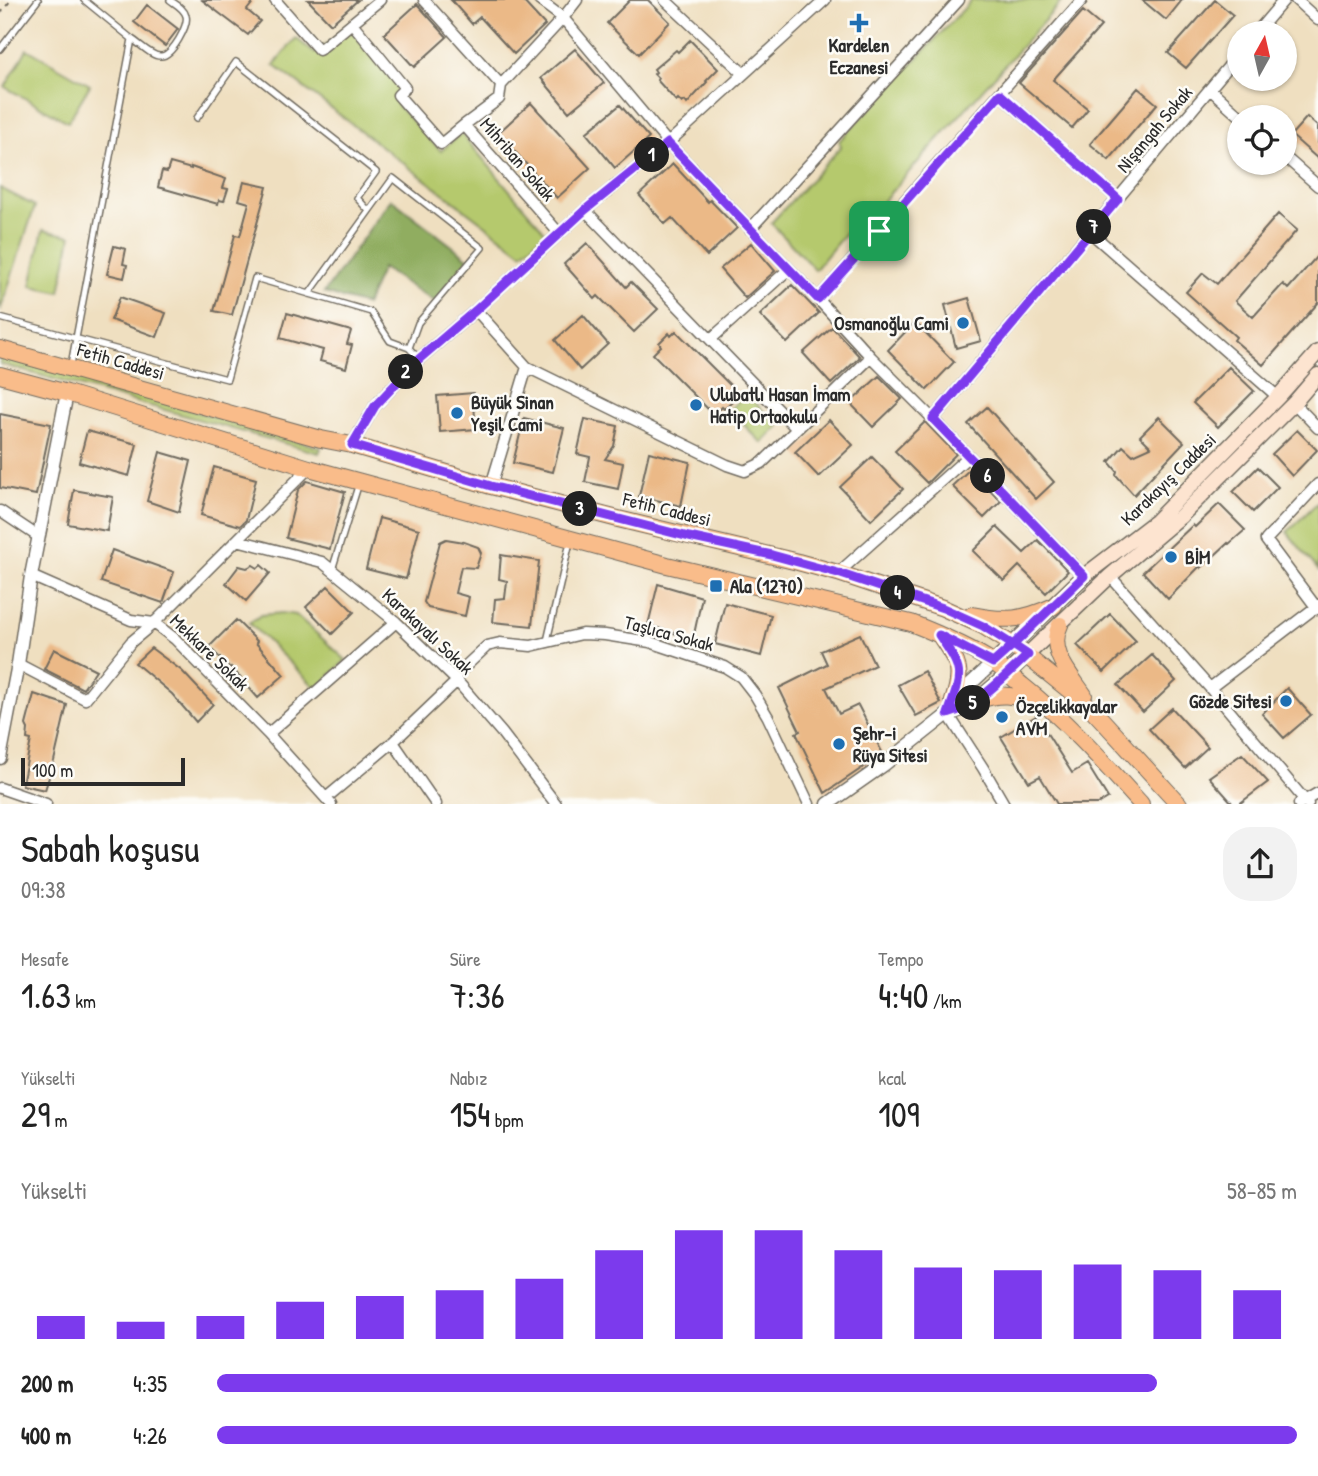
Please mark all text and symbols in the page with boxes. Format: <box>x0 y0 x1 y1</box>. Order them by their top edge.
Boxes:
marker: Kardelen Eczanesi <box>851 15 867 31</box>
north arrow <box>1227 21 1297 91</box>
map controls <box>1227 21 1297 175</box>
place label: Kardelen Eczanesi <box>829 32 890 80</box>
street label: Nişangah Sokak <box>1110 80 1198 178</box>
button: locate <box>1227 105 1297 175</box>
street label: Mihriban Sokak <box>474 112 562 206</box>
pin: 1 <box>634 138 670 172</box>
text: 1 <box>648 141 655 167</box>
pin <box>849 201 909 261</box>
pin: 7 <box>1076 210 1112 244</box>
icon: arrive <box>860 212 898 250</box>
text: 7 <box>1089 213 1098 239</box>
place label: Osmanoğlu Cami <box>834 310 949 337</box>
marker: Osmanoğlu Cami <box>955 315 971 331</box>
street label: Fetih Caddesi <box>73 336 168 386</box>
pin: 2 <box>388 354 424 390</box>
text: 2 <box>401 358 410 384</box>
place label: Ulubatlı Hasan İmam Hatip Ortaokulu <box>710 381 850 430</box>
place label: Büyük Sinan Yeşil Cami <box>471 389 554 437</box>
marker: Ulubatlı Hasan İmam Hatip Ortaokulu <box>688 397 704 413</box>
marker: Büyük Sinan Yeşil Cami <box>449 405 465 421</box>
street label: Karakayış Caddesi <box>1115 427 1221 531</box>
pin: 6 <box>970 458 1006 494</box>
text: 6 <box>984 462 991 488</box>
street label: Fetih Caddesi <box>619 485 714 532</box>
pin: 3 <box>562 491 598 526</box>
text: 3 <box>575 495 584 521</box>
place label: BİM <box>1185 544 1210 570</box>
marker: BİM <box>1163 549 1179 565</box>
place label: Ala (1270) <box>730 573 803 599</box>
pin: 4 <box>880 576 916 610</box>
marker: Ala (1270) <box>708 578 724 594</box>
text: 4 <box>894 579 901 605</box>
street label: Karakayalı Sokak <box>377 582 479 680</box>
street label: Mekkare Sokak <box>165 608 255 696</box>
street label: Taşlıca Sokak <box>621 609 717 657</box>
pin: 5 <box>956 686 990 720</box>
place label: Gözde Sitesi <box>1189 688 1272 714</box>
text: 5 <box>968 689 977 715</box>
place label: Özçelikkayalar AVM <box>1016 693 1118 741</box>
marker: Gözde Sitesi <box>1278 693 1294 709</box>
marker: Özçelikkayalar AVM <box>994 709 1010 725</box>
place label: Şehr-i Rüya Sitesi <box>853 720 928 769</box>
marker: Şehr-i Rüya Sitesi <box>831 736 847 752</box>
scale bar <box>21 755 186 787</box>
text: 100 m <box>32 757 73 783</box>
text: Sabah koşusu <box>21 822 199 874</box>
button: share <box>1223 827 1297 901</box>
text: 09:38 <box>21 874 65 905</box>
text: Mesafe <box>21 946 69 972</box>
text: Süre <box>450 946 481 972</box>
text: Tempo <box>878 946 924 972</box>
text: 1.63 <box>21 972 71 1019</box>
text: 7:36 <box>450 972 505 1019</box>
text: 4:40 <box>878 972 928 1019</box>
text: km <box>71 988 96 1014</box>
text: /km <box>928 988 962 1014</box>
text: Yükselti <box>21 1065 76 1091</box>
text: Nabız <box>450 1065 487 1091</box>
text: kcal <box>878 1065 906 1091</box>
text: 29 <box>21 1091 50 1138</box>
text: 154 <box>450 1091 490 1138</box>
text: 109 <box>878 1091 920 1138</box>
text: m <box>50 1107 68 1133</box>
text: bpm <box>490 1107 524 1133</box>
text: Yükselti <box>21 1175 87 1206</box>
text: 58–85 m <box>1227 1175 1297 1206</box>
text: 200 m <box>21 1368 73 1399</box>
text: 4:35 <box>133 1368 167 1399</box>
text: 400 m <box>21 1420 71 1451</box>
text: 4:26 <box>133 1420 167 1451</box>

